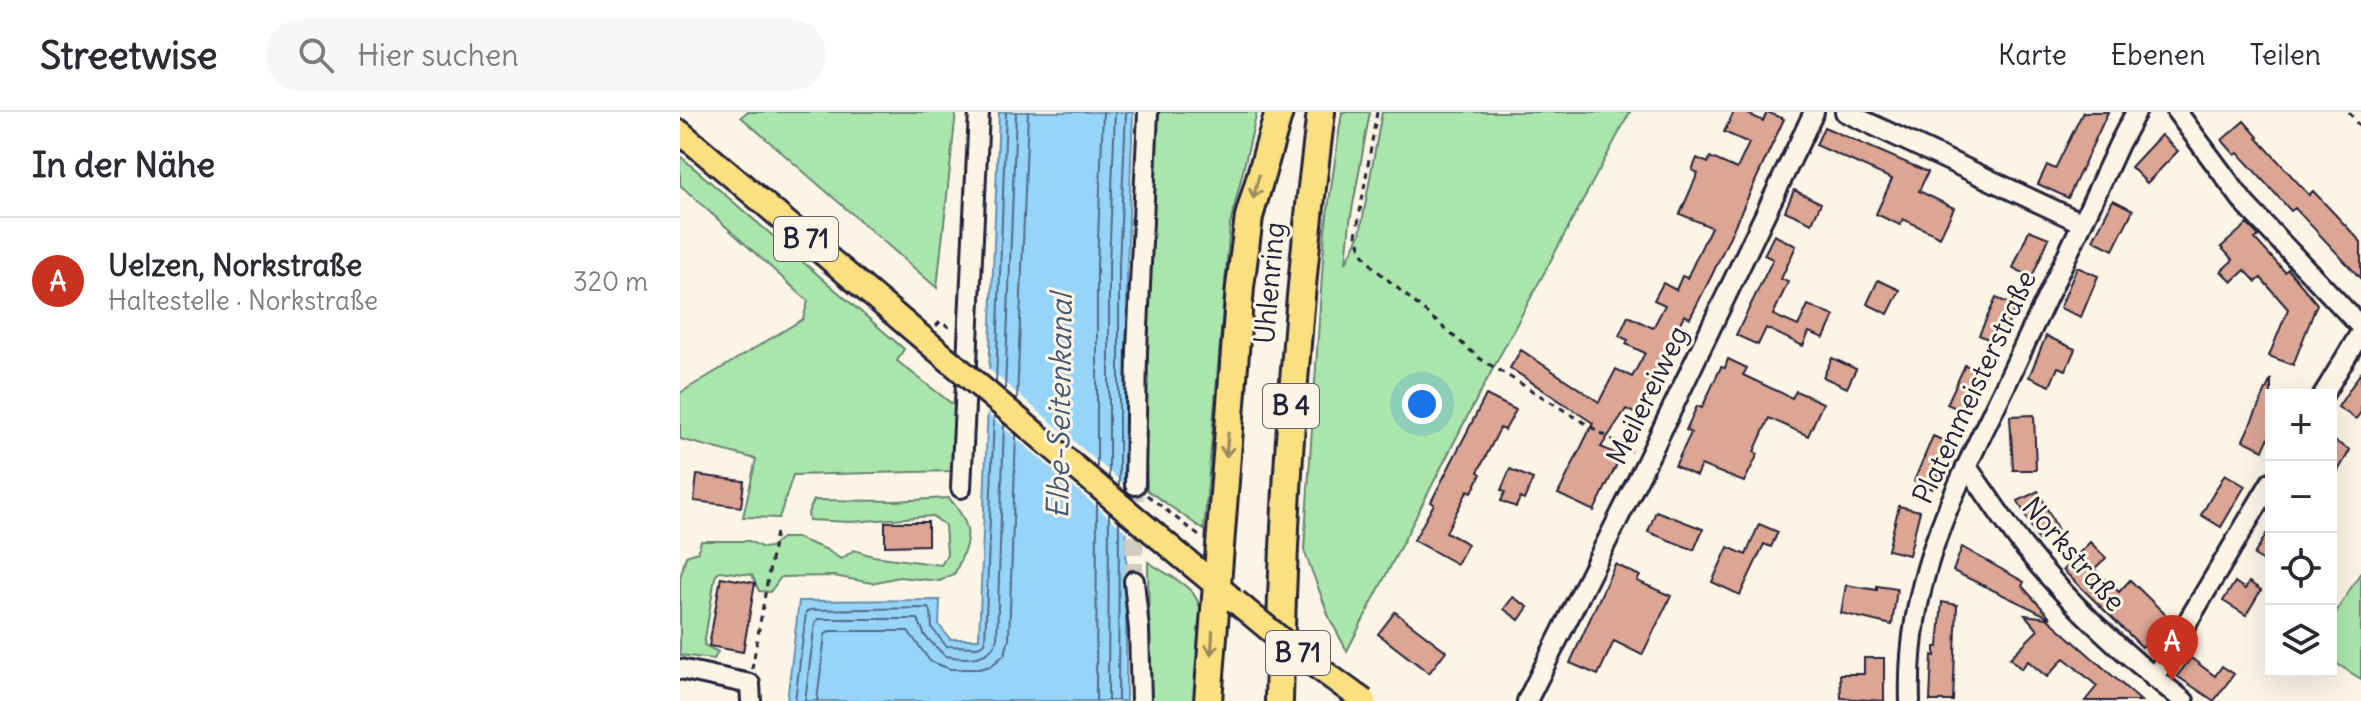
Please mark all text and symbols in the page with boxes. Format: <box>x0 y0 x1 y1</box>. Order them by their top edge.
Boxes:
search box <box>266 19 826 91</box>
text: Streetwise <box>40 32 218 79</box>
icon: search <box>294 33 338 77</box>
text: Hier suchen <box>358 36 519 74</box>
text: Karte <box>1998 37 2067 73</box>
text: Ebenen <box>2111 37 2205 73</box>
text: Teilen <box>2249 37 2321 73</box>
text: In der Nähe <box>32 143 215 186</box>
one-way arrow <box>1248 173 1263 199</box>
road number: B 71 <box>774 217 838 261</box>
street label: Uhlenring <box>1246 221 1292 345</box>
text: Uelzen, Norkstraße <box>108 246 362 284</box>
text: A <box>50 265 66 298</box>
text: 320 m <box>573 265 648 298</box>
street label: Platenmeisterstraße <box>1904 265 2044 509</box>
text: Haltestelle · Norkstraße <box>108 284 378 317</box>
water label: Elbe-Seitenkanal <box>1038 289 1080 519</box>
street label: Meilereiweg <box>1598 320 1696 470</box>
road number: B 4 <box>1263 384 1319 428</box>
your location <box>1402 384 1442 424</box>
map controls <box>2265 389 2337 677</box>
button: + <box>2265 389 2337 461</box>
one-way arrow <box>1219 431 1234 458</box>
button: − <box>2265 461 2337 533</box>
street label: Norkstraße <box>2014 489 2134 619</box>
button: locate <box>2265 533 2337 605</box>
button: layers <box>2265 605 2337 677</box>
pin: A <box>2146 615 2198 681</box>
one-way arrow <box>1204 629 1219 656</box>
road number: B 71 <box>1266 631 1330 675</box>

